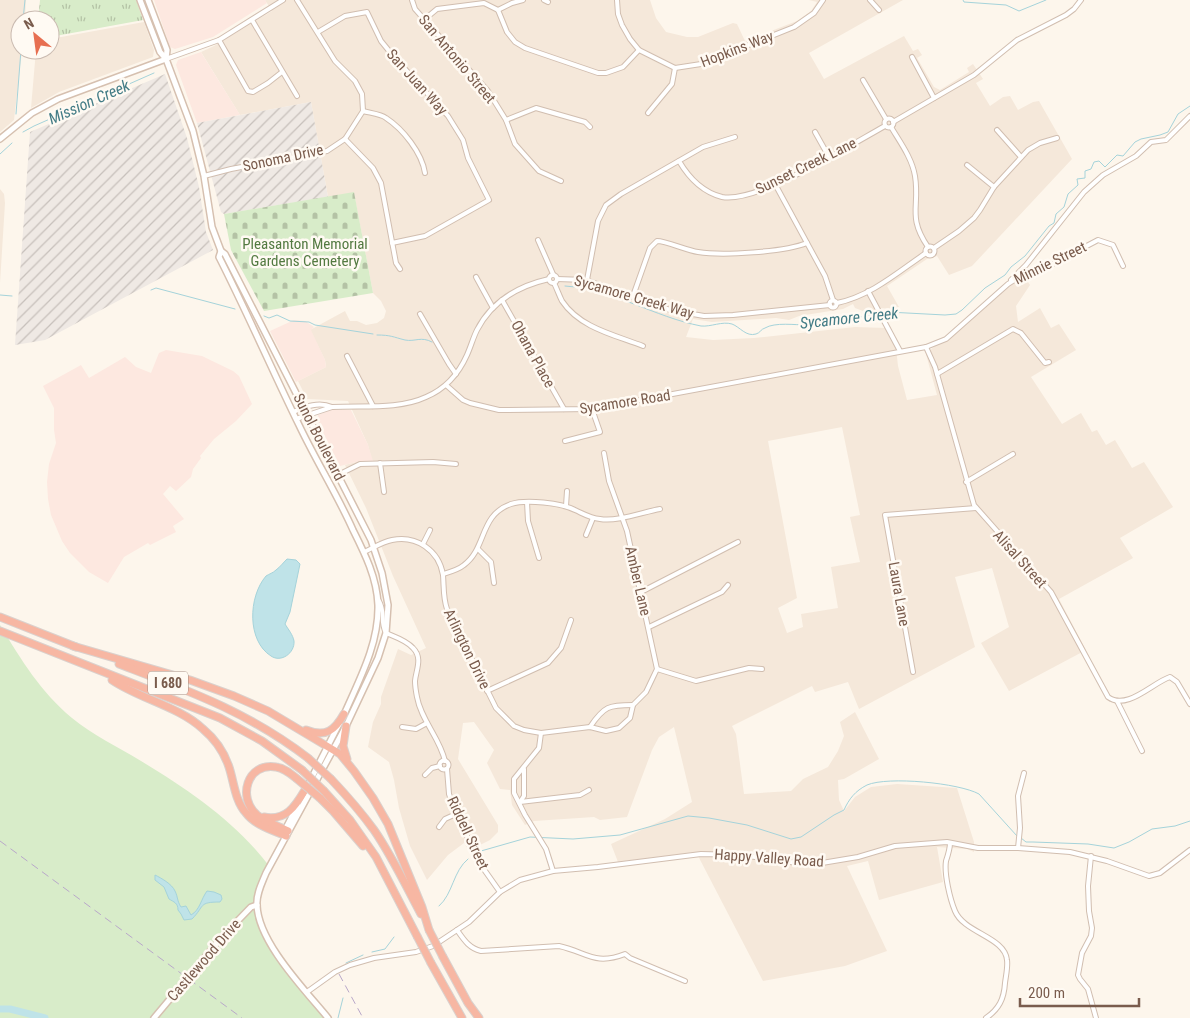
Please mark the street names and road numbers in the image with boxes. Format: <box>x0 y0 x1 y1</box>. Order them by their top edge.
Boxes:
street label: San Antonio Street <box>415 11 499 107</box>
street label: Hopkins Way <box>698 27 776 71</box>
street label: San Juan Way <box>383 45 451 119</box>
street label: Sunset Creek Lane <box>753 134 859 198</box>
street label: Sonoma Drive <box>241 141 325 175</box>
street label: Minnie Street <box>1011 238 1089 288</box>
street label: Sycamore Creek Way <box>572 271 696 323</box>
street label: Ohana Place <box>507 317 559 391</box>
street label: Sycamore Road <box>578 386 672 418</box>
street label: Sunol Boulevard <box>289 390 349 484</box>
street label: Alisal Street <box>989 526 1051 592</box>
street label: Amber Lane <box>621 544 655 618</box>
street label: Laura Lane <box>884 560 914 628</box>
street label: Arlington Drive <box>440 606 494 692</box>
road number: I 680 <box>148 671 188 694</box>
street label: Riddell Street <box>443 793 493 873</box>
street label: Happy Valley Road <box>714 845 824 871</box>
street label: Castlewood Drive <box>163 915 245 1005</box>

